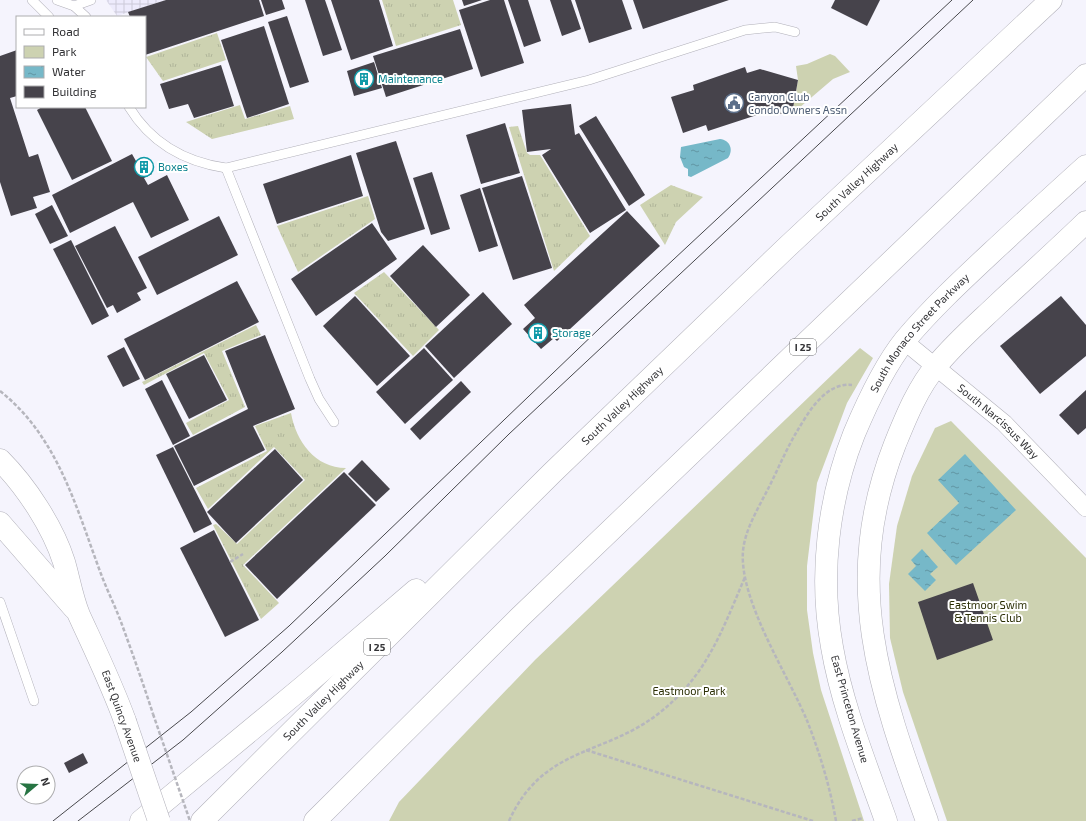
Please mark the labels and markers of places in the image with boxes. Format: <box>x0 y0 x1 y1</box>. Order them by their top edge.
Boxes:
building icon: Maintenance <box>353 68 375 90</box>
place label: Maintenance <box>378 72 443 85</box>
place label: Canyon Club Condo Owners Assn <box>748 90 847 116</box>
public building icon: Canyon Club Condo Owners Assn <box>723 92 745 114</box>
building icon: Boxes <box>133 156 155 178</box>
place label: Boxes <box>158 160 189 173</box>
building icon: Storage <box>527 322 549 344</box>
place label: Storage <box>552 326 591 339</box>

